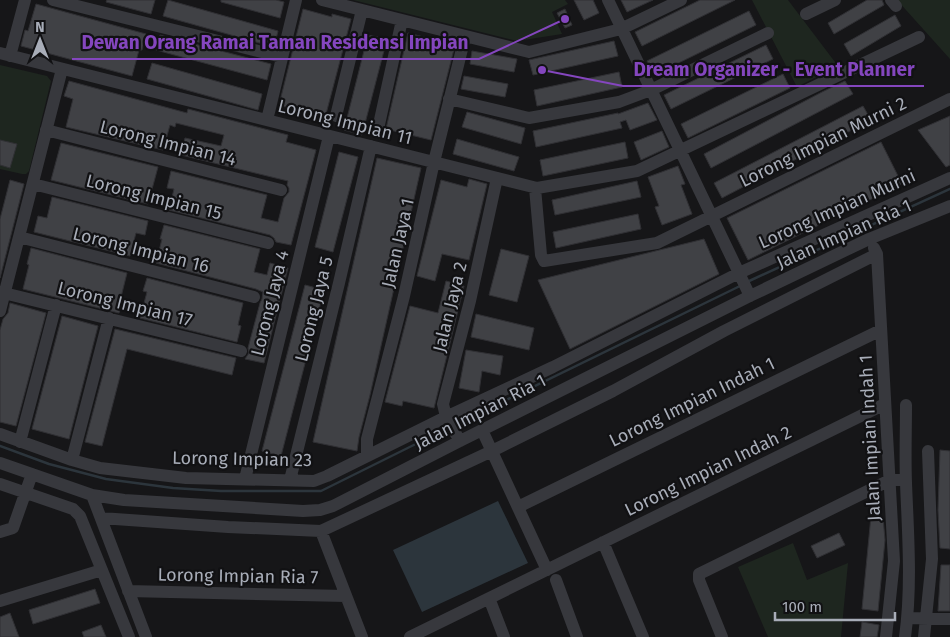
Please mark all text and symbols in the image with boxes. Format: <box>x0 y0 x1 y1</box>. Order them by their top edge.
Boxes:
north arrow <box>15 15 65 65</box>
text: N <box>35 19 45 36</box>
callout: Dewan Orang Ramai Taman Residensi Impian <box>72 25 479 59</box>
text: Dewan Orang Ramai Taman Residensi Impian <box>81 31 469 54</box>
callout: Dream Organizer - Event Planner <box>623 52 924 86</box>
text: Dream Organizer - Event Planner <box>633 58 915 81</box>
street label: Lorong Impian Murni 2 <box>736 92 910 192</box>
street label: Lorong Impian 11 <box>276 95 414 149</box>
street label: Lorong Impian 14 <box>98 115 239 171</box>
street label: Lorong Impian Murni <box>755 165 919 253</box>
street label: Lorong Impian 15 <box>84 170 224 224</box>
street label: Jalan Impian Ria 1 <box>773 194 915 274</box>
street label: Jalan Jaya 1 <box>377 196 419 290</box>
street label: Lorong Impian 16 <box>71 222 211 278</box>
street label: Lorong Jaya 4 <box>246 247 294 358</box>
street label: Lorong Jaya 5 <box>290 254 338 364</box>
street label: Jalan Jaya 2 <box>428 259 472 355</box>
street label: Lorong Impian 17 <box>55 277 195 331</box>
street label: Lorong Impian Indah 1 <box>605 352 779 452</box>
street label: Jalan Impian Indah 1 <box>855 354 885 522</box>
street label: Jalan Impian Ria 1 <box>410 369 550 455</box>
street label: Lorong Impian Indah 2 <box>621 421 795 521</box>
street label: Lorong Impian 23 <box>172 447 312 471</box>
street label: Lorong Impian Ria 7 <box>157 564 319 588</box>
scale bar <box>775 590 895 622</box>
text: 100 m <box>782 598 822 616</box>

